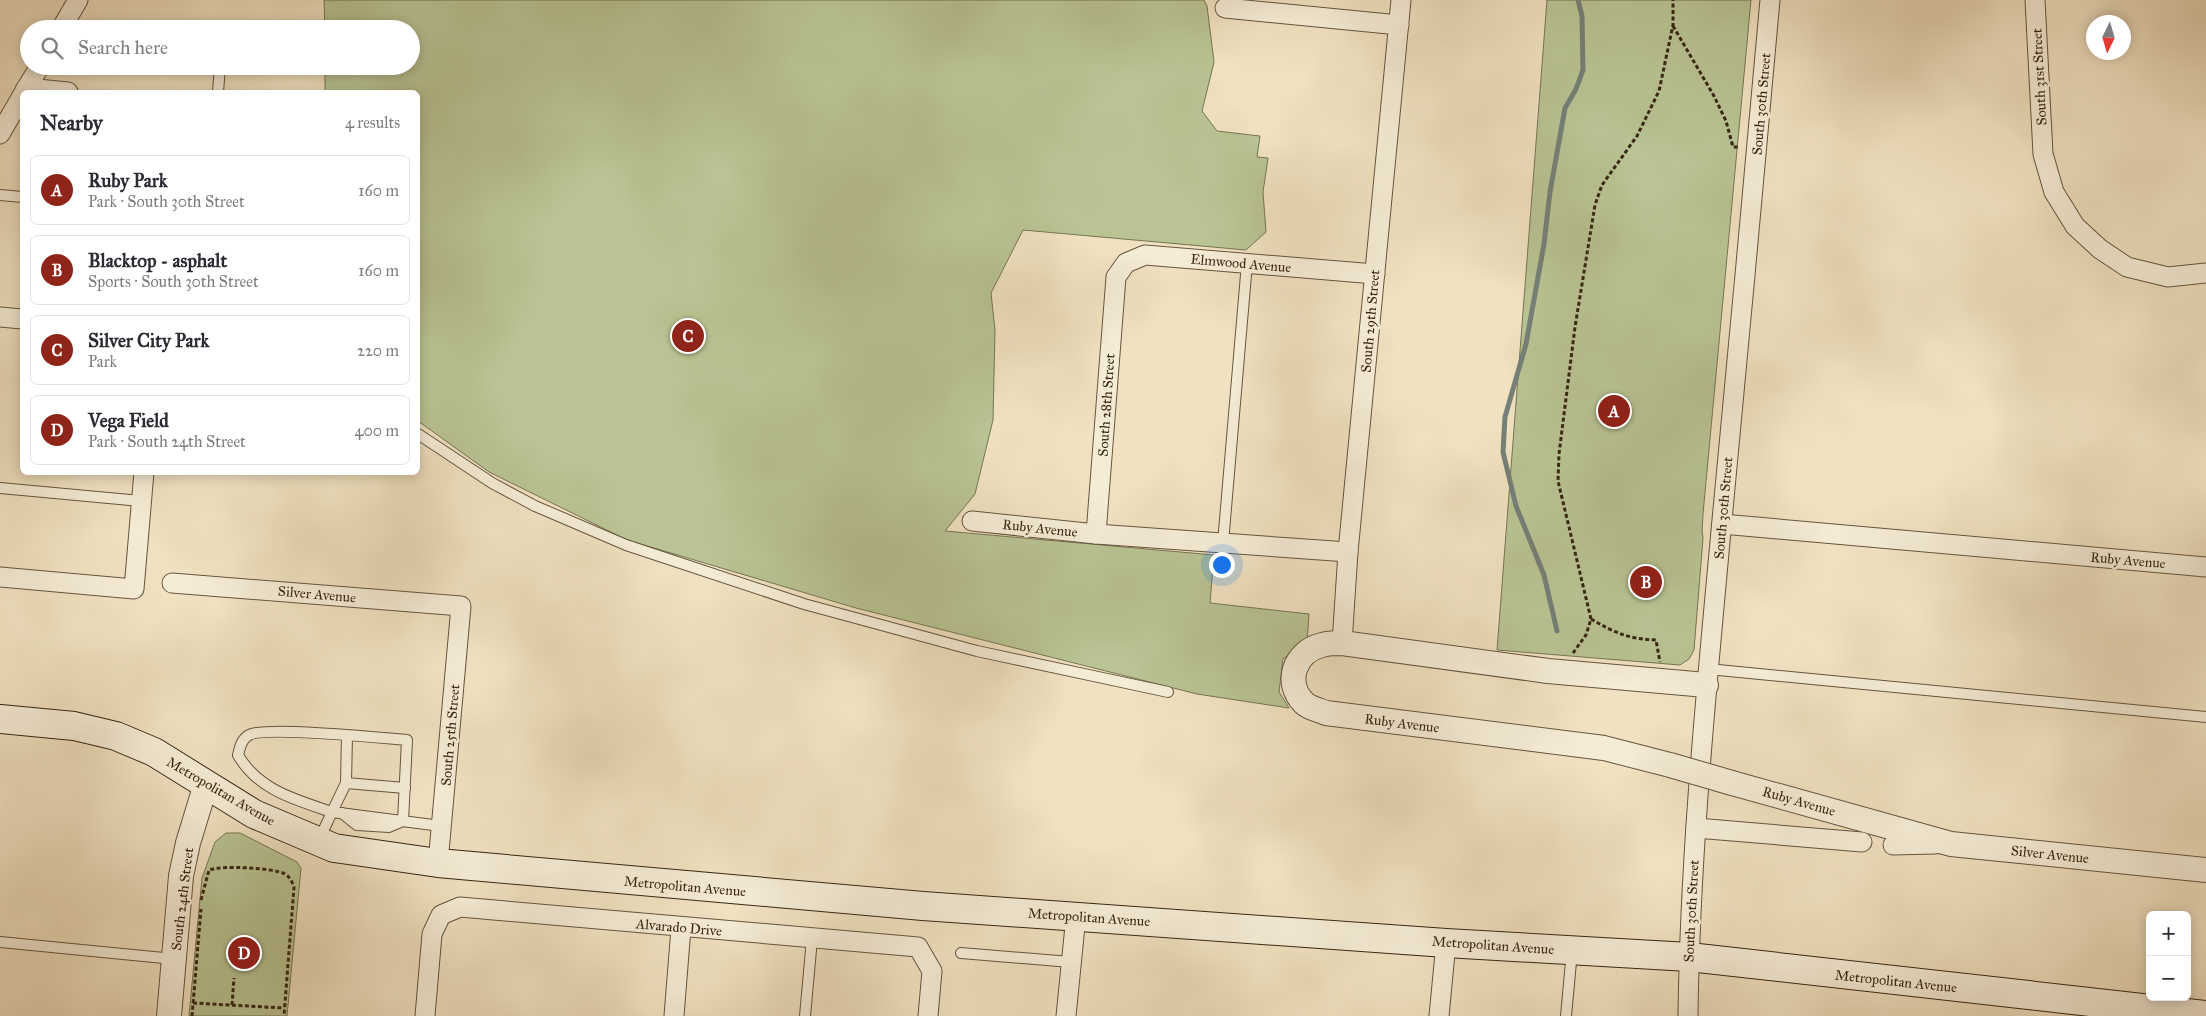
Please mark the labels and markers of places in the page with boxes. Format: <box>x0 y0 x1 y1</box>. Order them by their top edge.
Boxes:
pin: C <box>672 317 704 355</box>
pin: A <box>1598 392 1630 430</box>
pin: B <box>1630 563 1662 601</box>
pin: D <box>228 934 260 972</box>

